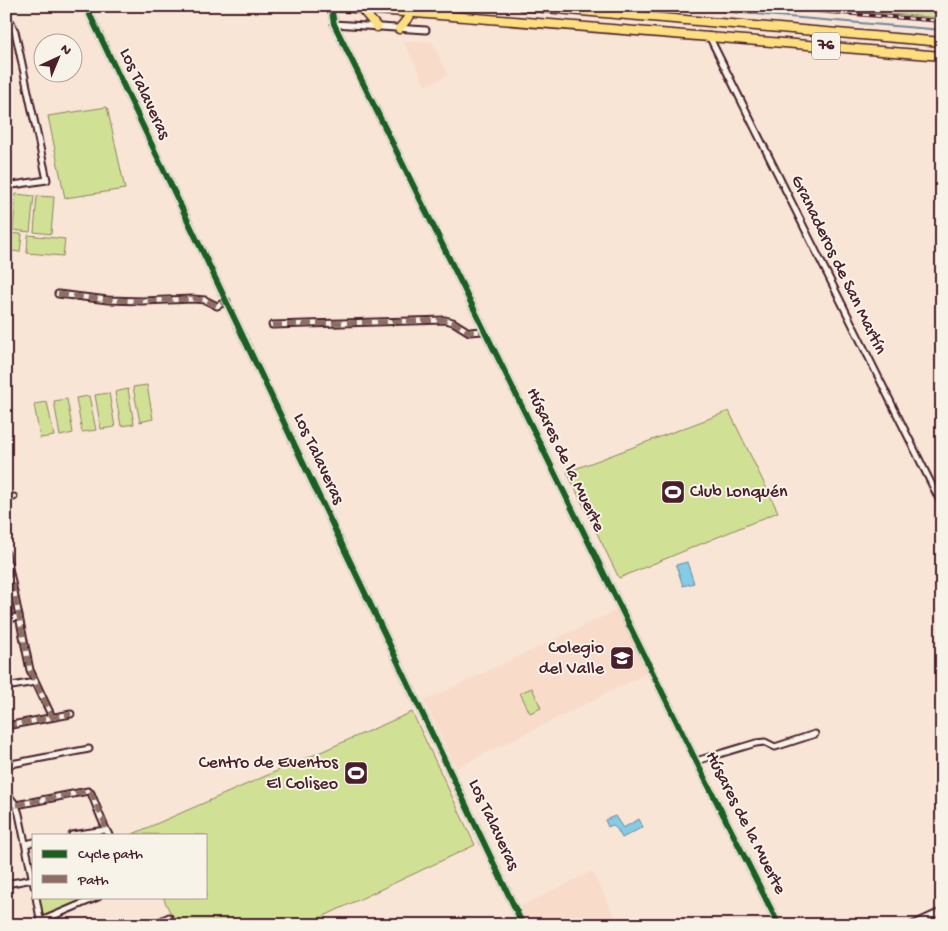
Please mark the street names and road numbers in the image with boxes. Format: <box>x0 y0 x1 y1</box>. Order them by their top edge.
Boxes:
road number: 76 <box>812 32 840 59</box>
street label: Los Talaveras <box>114 45 175 144</box>
street label: Granaderos de San Martín <box>785 172 891 358</box>
street label: Húsares de la Muerte <box>521 385 609 536</box>
street label: Los Talaveras <box>288 410 349 509</box>
street label: Húsares de la Muerte <box>700 748 790 899</box>
street label: Los Talaveras <box>463 776 524 875</box>

